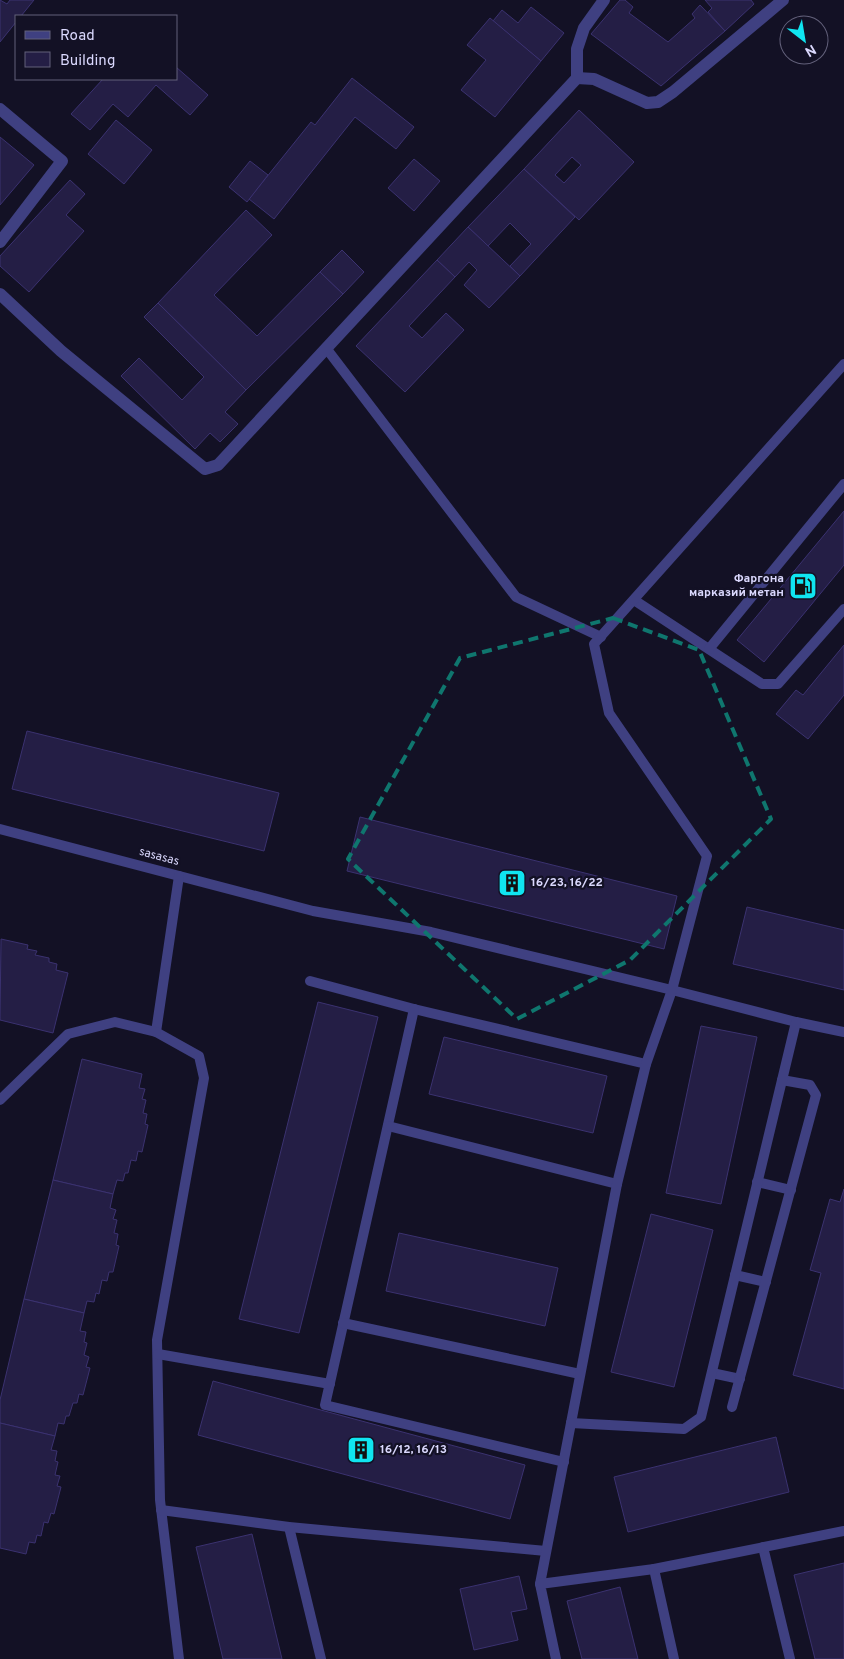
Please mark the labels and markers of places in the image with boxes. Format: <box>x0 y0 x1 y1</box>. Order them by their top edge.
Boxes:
place label: Фаргона марказий метан <box>689 571 784 601</box>
fuel station icon: Фаргона марказий метан <box>788 571 818 601</box>
building icon: 16/23, 16/22 <box>497 868 527 898</box>
place label: 16/23, 16/22 <box>531 875 603 891</box>
building icon: 16/12, 16/13 <box>346 1435 376 1465</box>
place label: 16/12, 16/13 <box>380 1442 447 1458</box>

